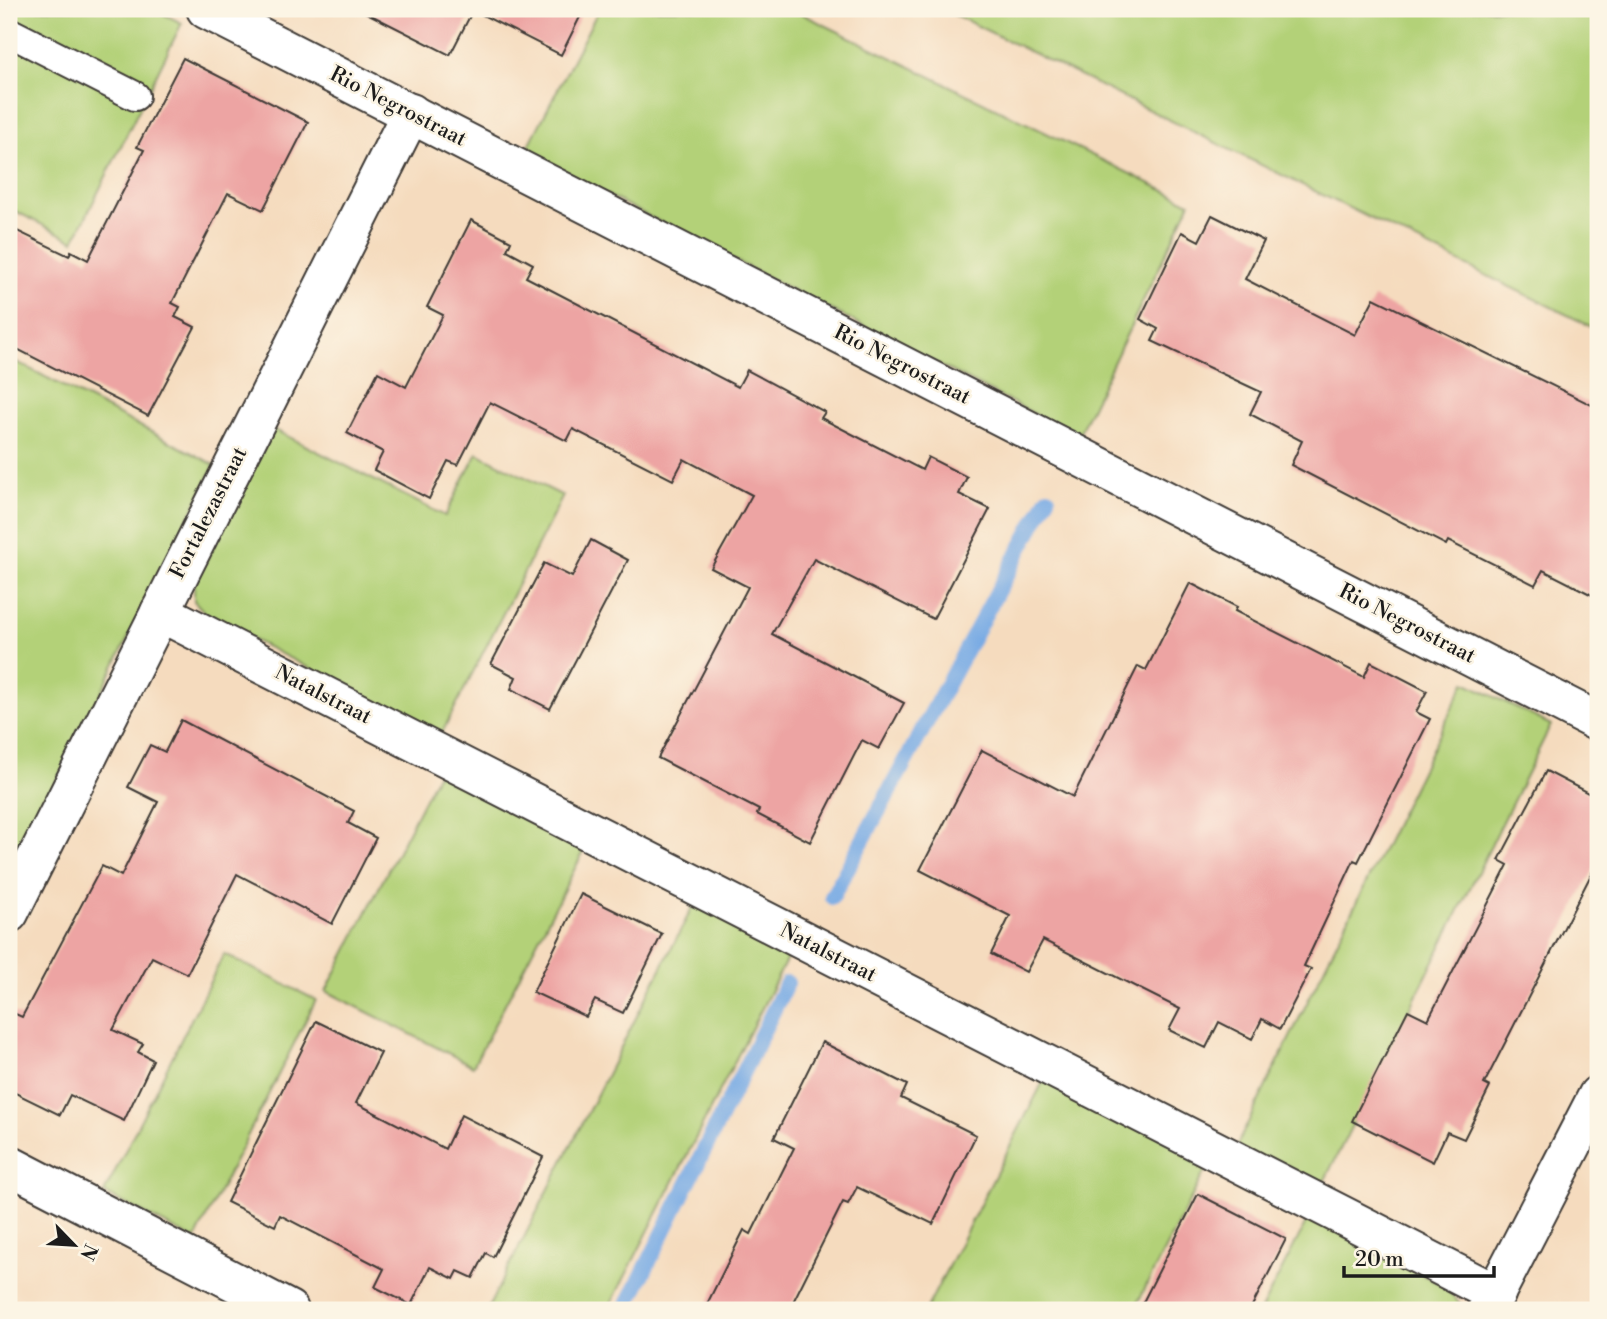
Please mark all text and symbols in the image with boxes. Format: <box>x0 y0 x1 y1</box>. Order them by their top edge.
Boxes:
street label: Rio Negrostraat <box>325 61 471 153</box>
street label: Rio Negrostraat <box>829 319 975 411</box>
street label: Fortalezastraat <box>165 442 254 583</box>
street label: Rio Negrostraat <box>1334 578 1480 670</box>
street label: Natalstraat <box>270 660 376 731</box>
street label: Natalstraat <box>775 918 881 989</box>
north arrow <box>38 1210 108 1280</box>
scale bar <box>1344 1235 1495 1279</box>
text: N <box>74 1240 103 1264</box>
text: 20 m <box>1355 1247 1404 1273</box>

